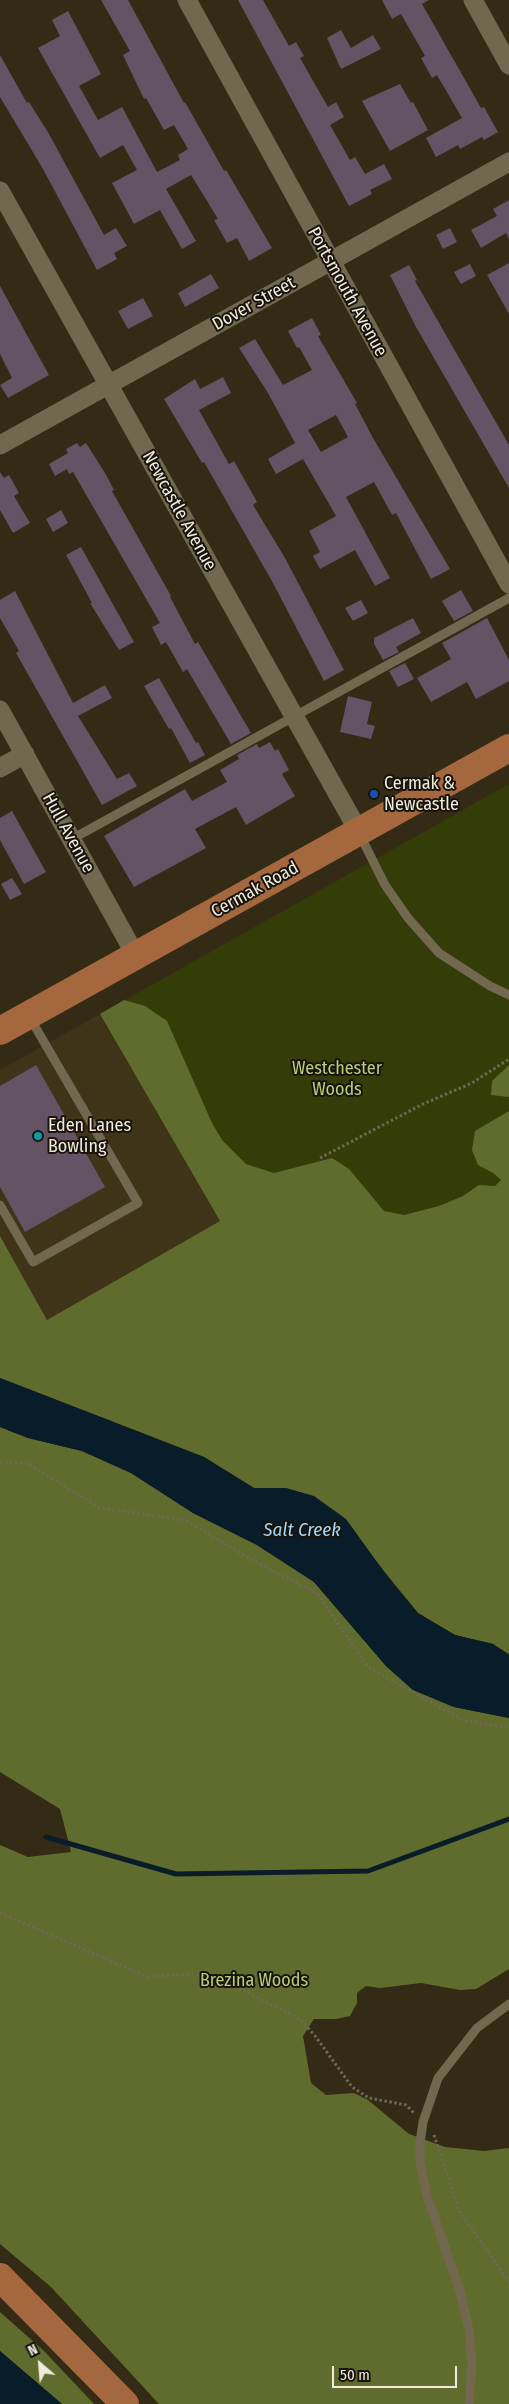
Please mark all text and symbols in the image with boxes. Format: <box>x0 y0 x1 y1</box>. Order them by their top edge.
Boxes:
street label: Portsmouth Avenue <box>302 224 392 360</box>
street label: Dover Street <box>209 272 299 336</box>
street label: Newcastle Avenue <box>137 448 221 574</box>
place label: Cermak & Newcastle <box>384 773 459 816</box>
marker: Cermak & Newcastle <box>368 788 380 800</box>
street label: Hull Avenue <box>37 789 99 877</box>
street label: Cermak Road <box>208 857 302 923</box>
park label: Westchester Woods <box>292 1058 382 1100</box>
place label: Eden Lanes Bowling <box>48 1115 131 1158</box>
marker: Eden Lanes Bowling <box>32 1130 44 1142</box>
water label: Salt Creek <box>263 1520 341 1542</box>
park label: Brezina Woods <box>200 1970 308 1992</box>
north arrow <box>15 2339 65 2389</box>
text: N <box>25 2341 41 2360</box>
scale bar <box>334 2356 459 2388</box>
text: 50 m <box>340 2366 370 2384</box>

